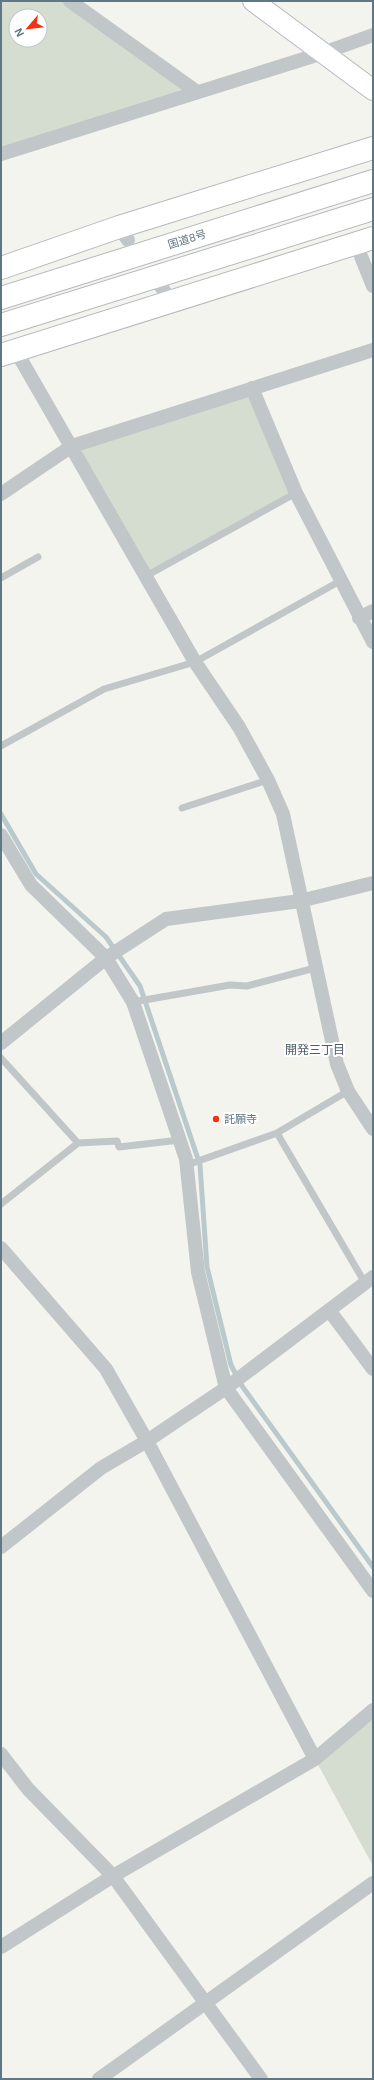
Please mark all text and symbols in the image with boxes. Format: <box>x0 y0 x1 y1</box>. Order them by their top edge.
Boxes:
north arrow <box>8 8 48 48</box>
text: N <box>11 26 26 39</box>
street label: 国道8号 <box>166 227 208 251</box>
district label: 開発三丁目 <box>285 1042 345 1056</box>
place label: 託願寺 <box>224 1112 257 1125</box>
marker: 託願寺 <box>211 1114 221 1124</box>

